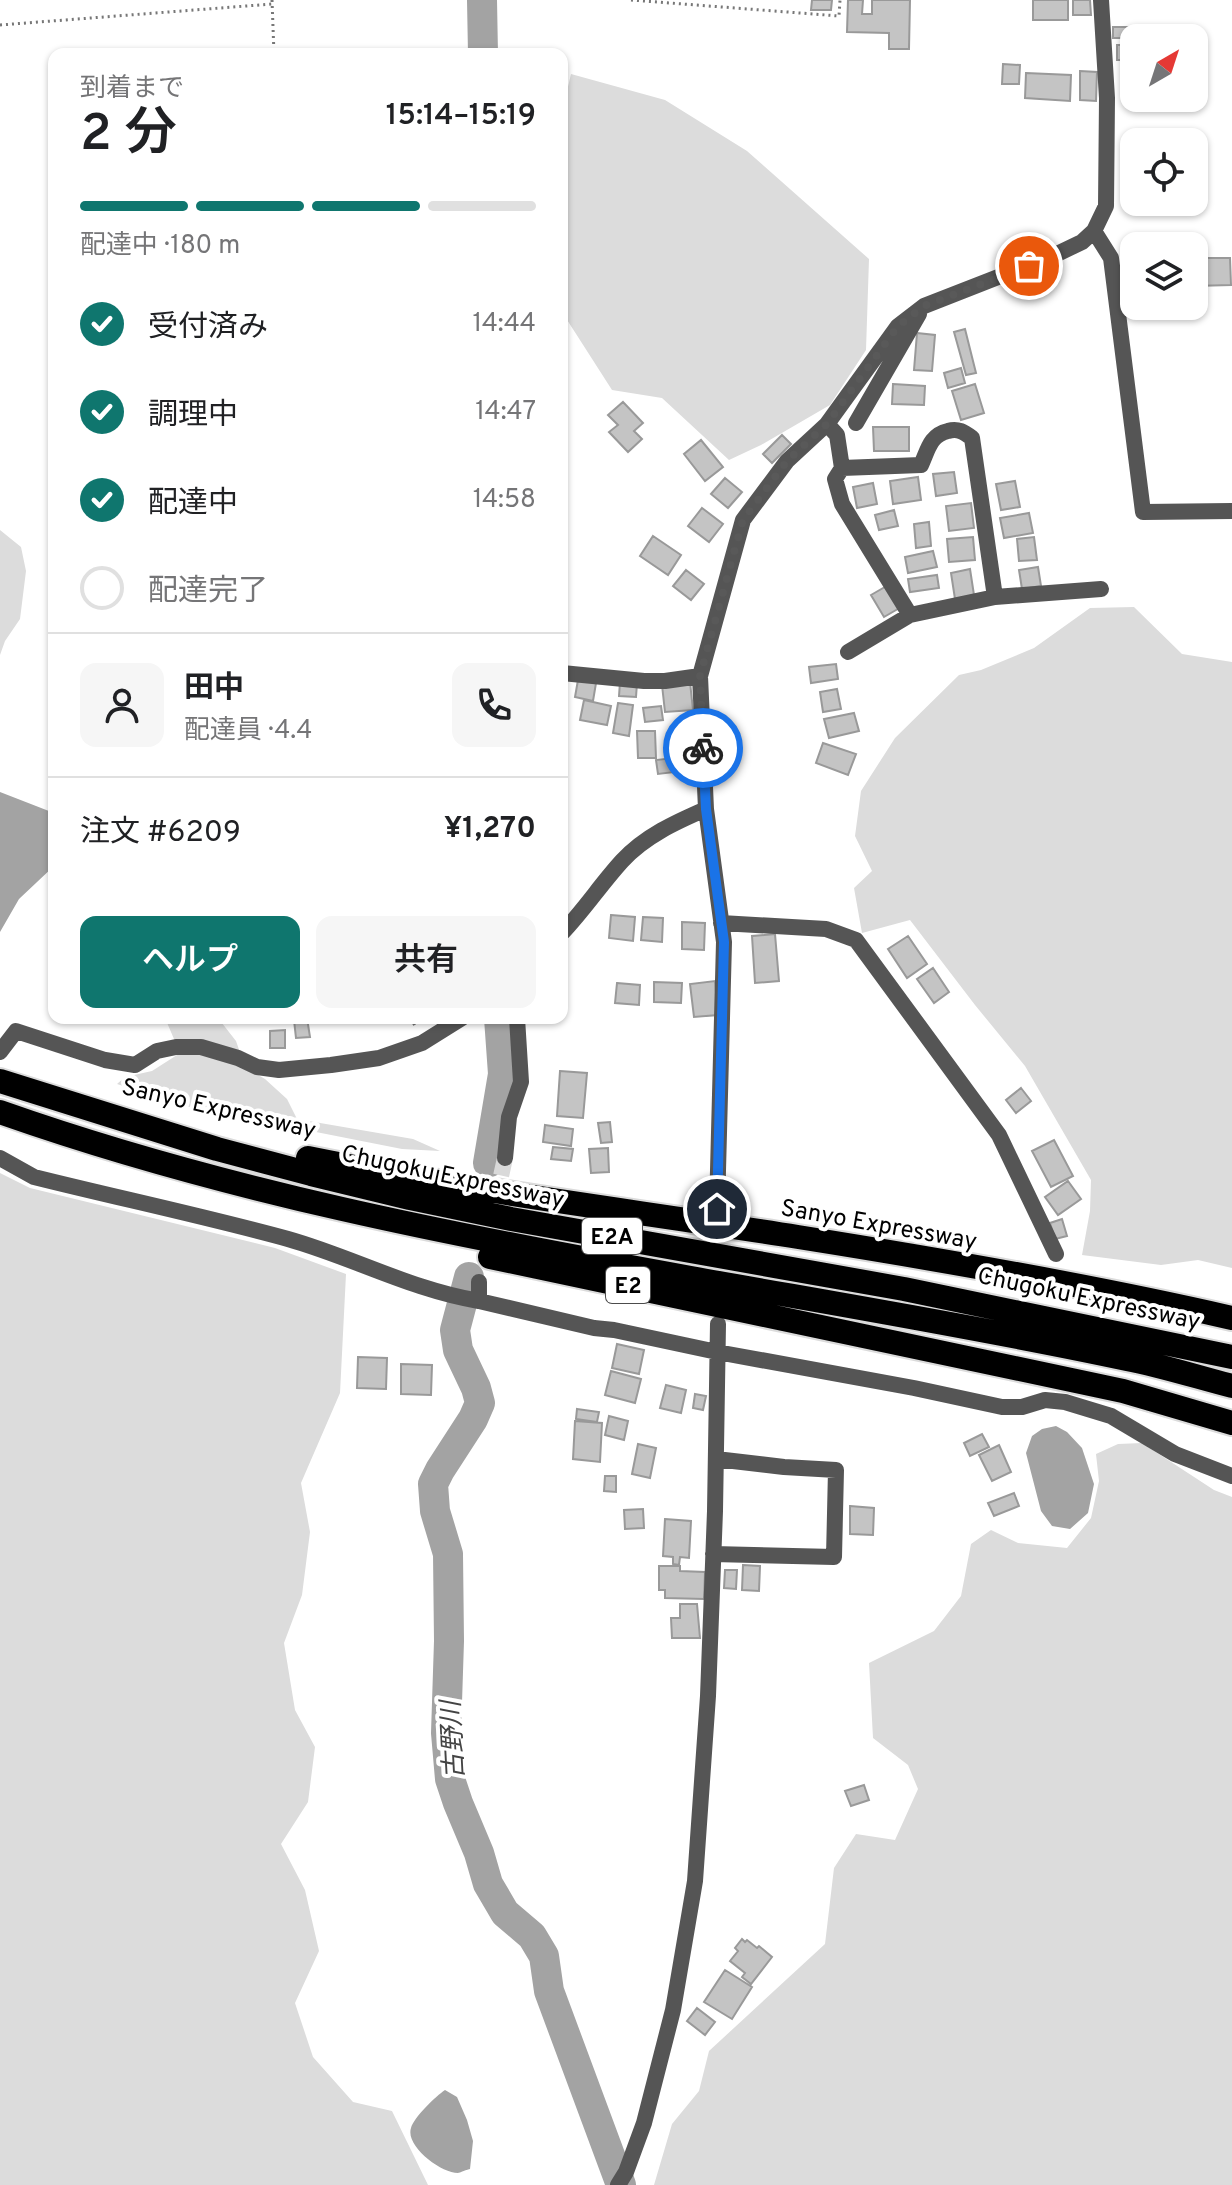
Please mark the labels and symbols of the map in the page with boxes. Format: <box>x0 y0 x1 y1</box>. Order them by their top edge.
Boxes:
north arrow <box>1120 24 1208 112</box>
pin <box>995 232 1063 300</box>
courier <box>663 708 743 788</box>
street label: Sanyo Expressway <box>118 1073 319 1147</box>
street label: Chugoku Expressway <box>338 1140 567 1216</box>
pin <box>683 1175 751 1243</box>
street label: Sanyo Expressway <box>778 1194 979 1258</box>
road number: E2A <box>582 1218 642 1254</box>
street label: Chugoku Expressway <box>974 1262 1203 1338</box>
road number: E2 <box>606 1267 650 1303</box>
water label: 古野川 <box>436 1697 473 1780</box>

